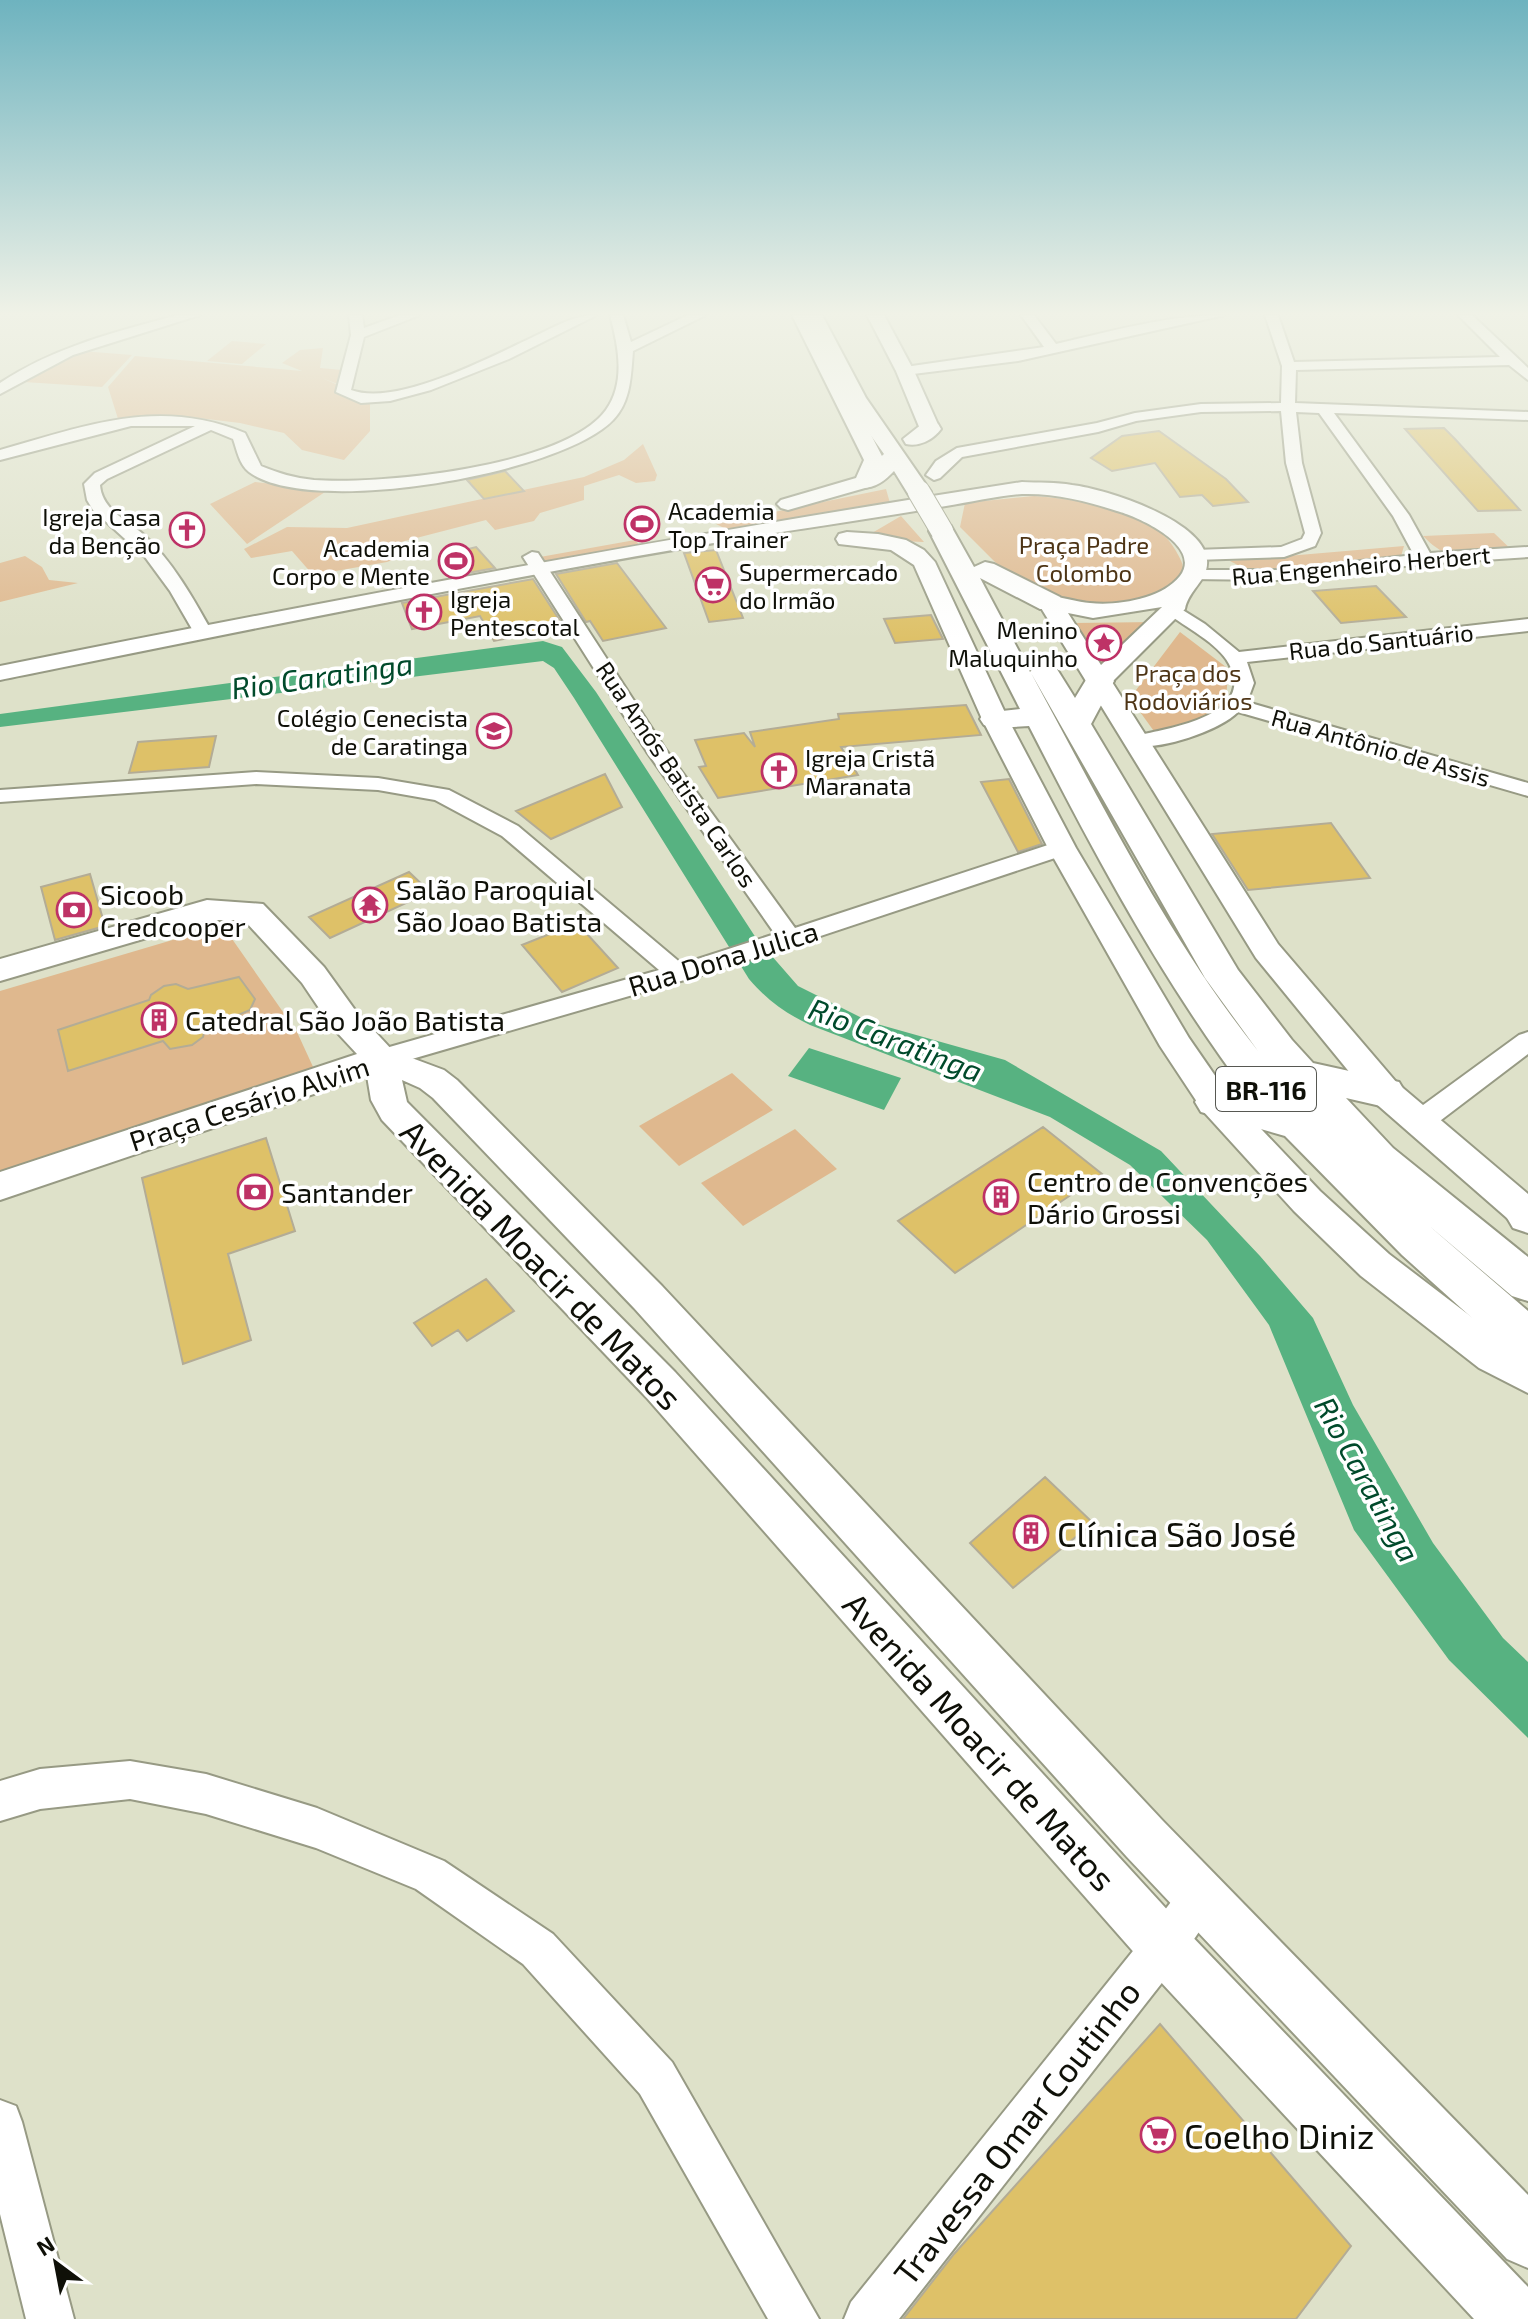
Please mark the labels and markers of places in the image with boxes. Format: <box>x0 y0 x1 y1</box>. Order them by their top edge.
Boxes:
place label: Academia Top Trainer <box>668 496 789 553</box>
place label: Igreja Casa da Benção <box>42 502 161 560</box>
sports icon: Academia Top Trainer <box>623 505 661 543</box>
church icon: Igreja Casa da Benção <box>168 511 206 549</box>
place label: Academia Corpo e Mente <box>272 533 430 590</box>
sports icon: Academia Corpo e Mente <box>437 542 475 580</box>
place label: Supermercado do Irmão <box>739 557 898 614</box>
supermarket icon: Supermercado do Irmão <box>694 566 732 604</box>
place label: Igreja Pentescotal <box>450 584 580 641</box>
church icon: Igreja Pentescotal <box>405 593 443 631</box>
place label: Menino Maluquinho <box>948 615 1078 672</box>
place icon: Menino Maluquinho <box>1085 624 1123 662</box>
place label: Colégio Cenecista de Caratinga <box>277 703 468 760</box>
school or university icon: Colégio Cenecista de Caratinga <box>475 712 513 750</box>
place label: Igreja Cristã Maranata <box>805 743 935 800</box>
church icon: Igreja Cristã Maranata <box>760 752 798 790</box>
place label: Salão Paroquial São Joao Batista <box>396 872 602 938</box>
place label: Sicoob Credcooper <box>100 877 246 943</box>
temple icon: Salão Paroquial São Joao Batista <box>351 886 389 924</box>
bank icon: Sicoob Credcooper <box>55 891 93 929</box>
building icon: Catedral São João Batista <box>140 1001 178 1039</box>
place label: Catedral São João Batista <box>185 1003 505 1037</box>
place label: Centro de Convenções Dário Grossi <box>1027 1164 1308 1230</box>
bank icon: Santander <box>236 1173 274 1211</box>
place label: Santander <box>281 1175 413 1209</box>
building icon: Centro de Convenções Dário Grossi <box>982 1178 1020 1216</box>
place label: Clínica São José <box>1057 1513 1296 1554</box>
building icon: Clínica São José <box>1012 1514 1050 1552</box>
place label: Coelho Diniz <box>1184 2115 1374 2156</box>
supermarket icon: Coelho Diniz <box>1139 2116 1177 2154</box>

